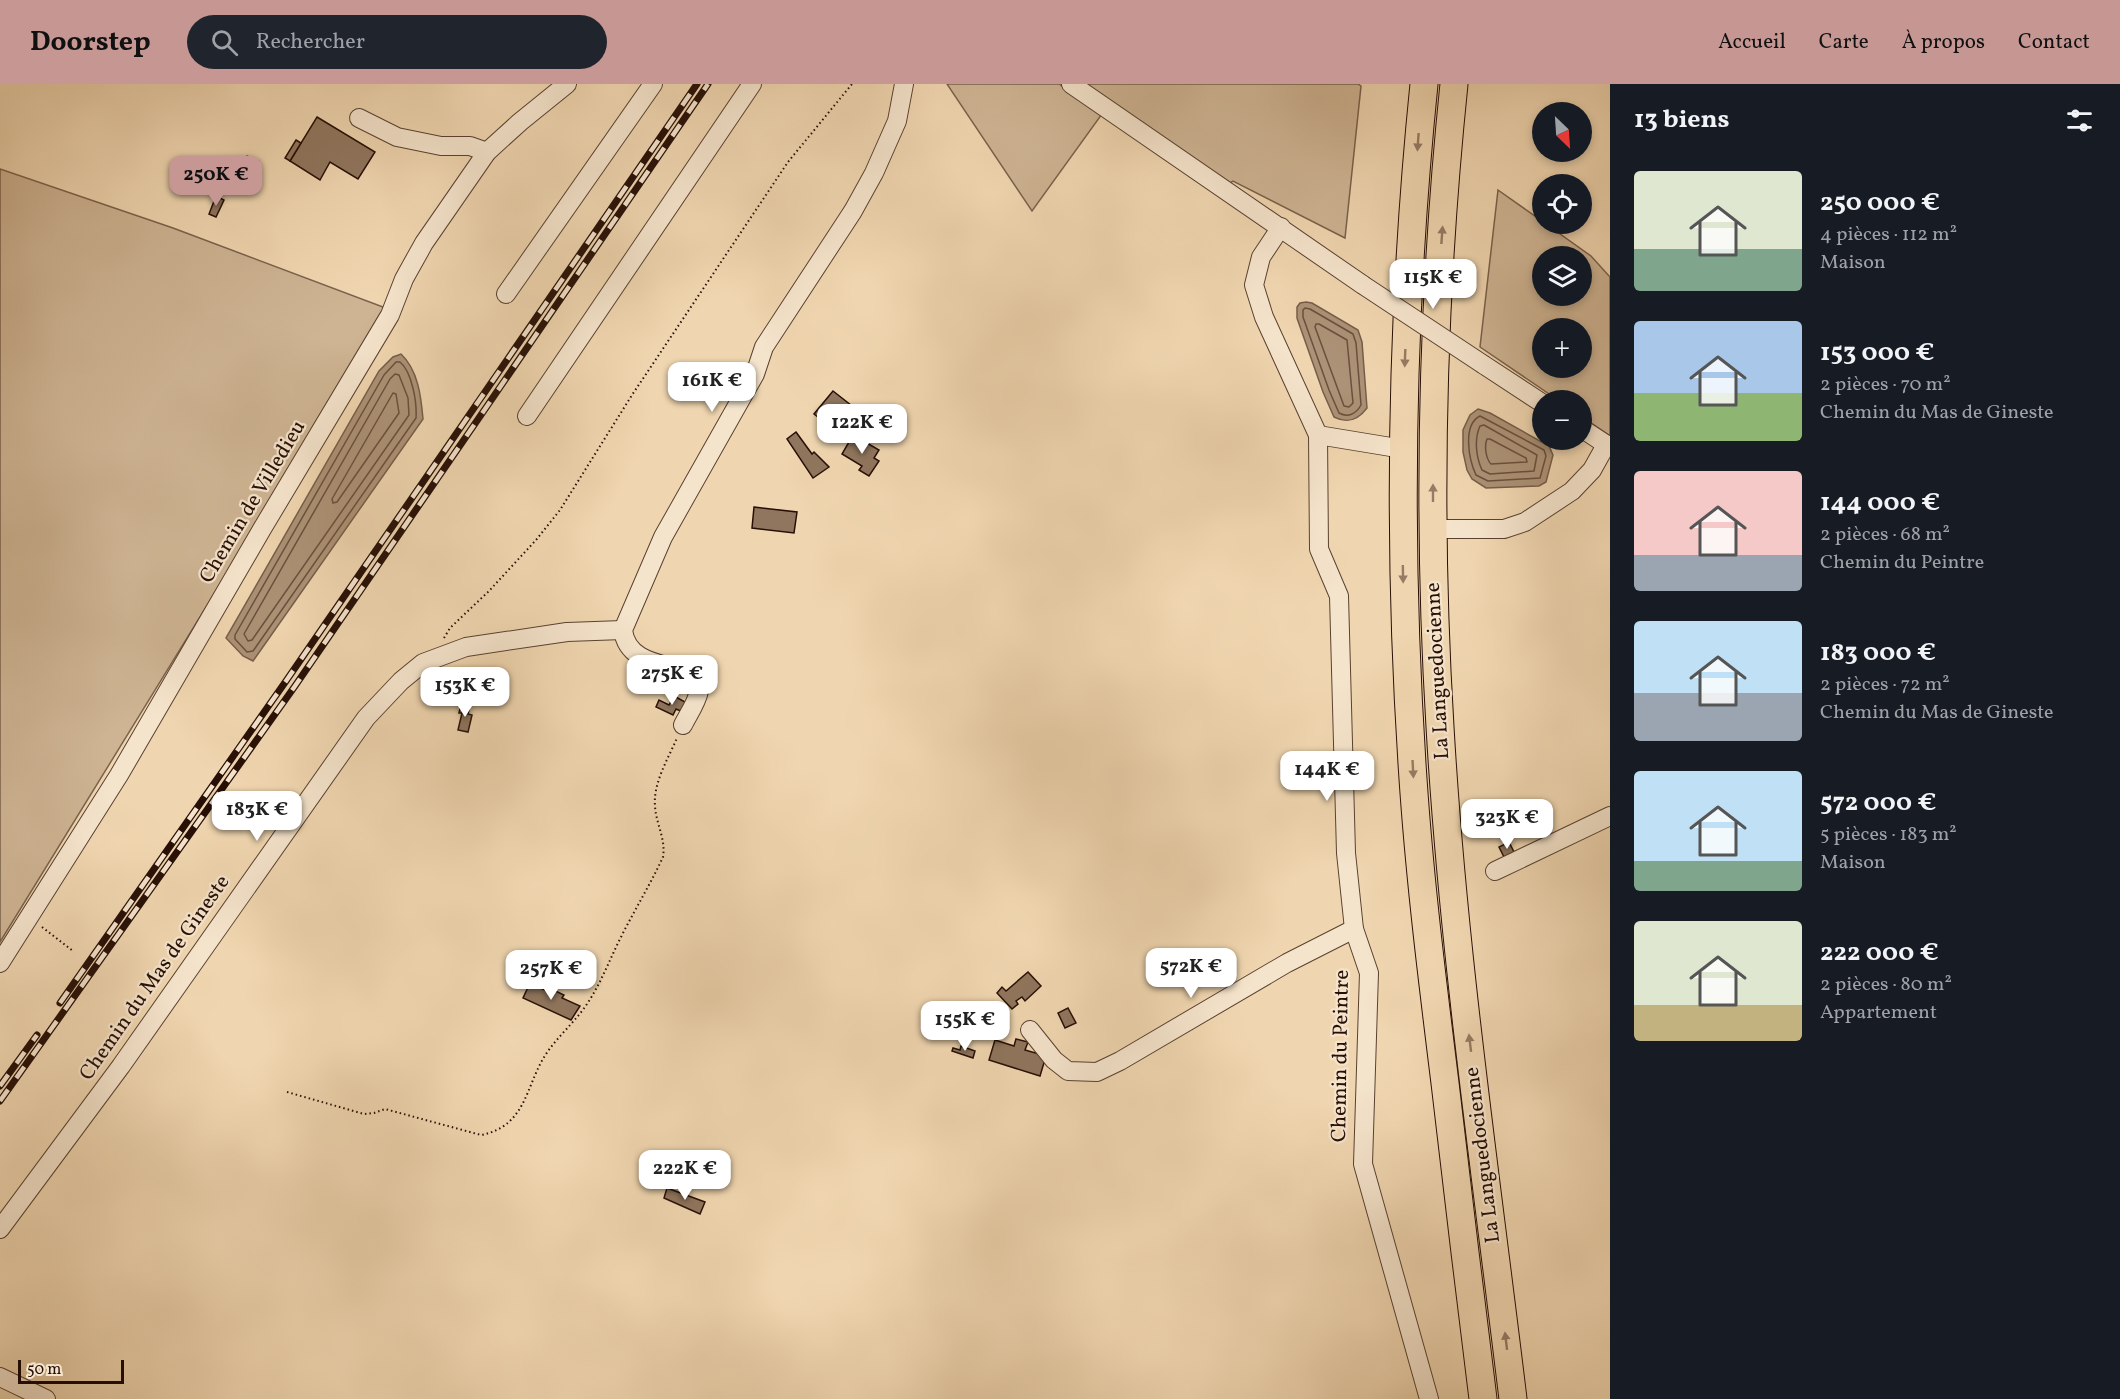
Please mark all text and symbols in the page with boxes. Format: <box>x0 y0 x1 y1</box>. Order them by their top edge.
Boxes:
search box <box>187 15 607 69</box>
text: Doorstep <box>30 23 151 62</box>
icon: search <box>208 26 241 59</box>
text: Rechercher <box>256 27 365 58</box>
text: Accueil <box>1718 28 1786 57</box>
text: Carte <box>1819 28 1869 57</box>
text: À propos <box>1902 28 1985 57</box>
text: Contact <box>2018 28 2090 57</box>
north arrow <box>1532 102 1592 162</box>
map controls <box>1532 102 1592 450</box>
text: 13 biens <box>1634 102 1730 138</box>
icon: filters <box>2063 104 2096 137</box>
one-way arrow <box>1414 133 1423 152</box>
pin: 250K € <box>167 156 265 207</box>
text: 250K € <box>183 161 249 189</box>
button: locate <box>1532 174 1592 234</box>
text: 250 000 € <box>1820 185 1940 221</box>
icon: home <box>1682 195 1754 267</box>
text: 4 pièces · 112 m² <box>1820 221 1957 249</box>
one-way arrow <box>1437 225 1447 244</box>
button: layers <box>1532 246 1592 306</box>
text: Maison <box>1820 249 1886 277</box>
pin: 115K € <box>1384 259 1482 310</box>
text: 115K € <box>1404 264 1462 292</box>
button: + <box>1532 318 1592 378</box>
text: 153 000 € <box>1820 335 1934 371</box>
icon: home <box>1682 345 1754 417</box>
one-way arrow <box>1401 348 1410 367</box>
pin: 161K € <box>663 362 761 413</box>
text: 161K € <box>682 367 742 395</box>
text: 2 pièces · 70 m² <box>1820 371 1951 399</box>
button: − <box>1532 390 1592 450</box>
text: Chemin du Mas de Gineste <box>1820 399 2054 427</box>
pin: 122K € <box>813 404 911 455</box>
text: 122K € <box>831 409 893 437</box>
street label: Chemin de Villedieu <box>193 415 313 589</box>
one-way arrow <box>1428 483 1438 502</box>
text: 144 000 € <box>1820 485 1940 521</box>
icon: home <box>1682 495 1754 567</box>
text: 2 pièces · 68 m² <box>1820 521 1950 549</box>
text: Chemin du Peintre <box>1820 549 1984 577</box>
one-way arrow <box>1399 564 1408 583</box>
street label: La Languedocienne <box>1419 582 1457 760</box>
text: 183 000 € <box>1820 635 1936 671</box>
icon: home <box>1682 645 1754 717</box>
pin: 275K € <box>623 655 721 706</box>
text: 275K € <box>641 660 703 688</box>
pin: 153K € <box>416 667 514 718</box>
text: 2 pièces · 72 m² <box>1820 671 1950 699</box>
text: 153K € <box>434 672 496 700</box>
text: Chemin du Mas de Gineste <box>1820 699 2054 727</box>
pin: 144K € <box>1278 751 1376 802</box>
text: 144K € <box>1294 756 1360 784</box>
one-way arrow <box>1408 759 1417 778</box>
text: 572 000 € <box>1820 785 1936 821</box>
pin: 183K € <box>208 791 306 842</box>
icon: home <box>1682 795 1754 867</box>
text: 183K € <box>226 796 288 824</box>
pin: 323K € <box>1458 799 1556 850</box>
text: 323K € <box>1475 804 1539 832</box>
text: 5 pièces · 183 m² <box>1820 821 1957 849</box>
text: Maison <box>1820 849 1886 877</box>
street label: Chemin du Mas de Gineste <box>73 869 237 1087</box>
text: 222 000 € <box>1820 935 1939 971</box>
icon: home <box>1682 945 1754 1017</box>
pin: 572K € <box>1142 948 1240 999</box>
pin: 257K € <box>502 950 600 1001</box>
text: 572K € <box>1160 953 1222 981</box>
text: 257K € <box>520 955 582 983</box>
street label: Chemin du Peintre <box>1325 970 1357 1142</box>
text: 2 pièces · 80 m² <box>1820 971 1952 999</box>
text: Appartement <box>1820 999 1937 1027</box>
pin: 155K € <box>916 1001 1014 1052</box>
text: 155K € <box>935 1006 995 1034</box>
one-way arrow <box>1465 1034 1475 1053</box>
street label: La Languedocienne <box>1458 1065 1508 1245</box>
pin: 222K € <box>636 1150 734 1201</box>
text: 222K € <box>653 1155 717 1183</box>
one-way arrow <box>1501 1331 1511 1350</box>
scale bar <box>18 1357 124 1384</box>
text: 50 m <box>27 1359 61 1381</box>

